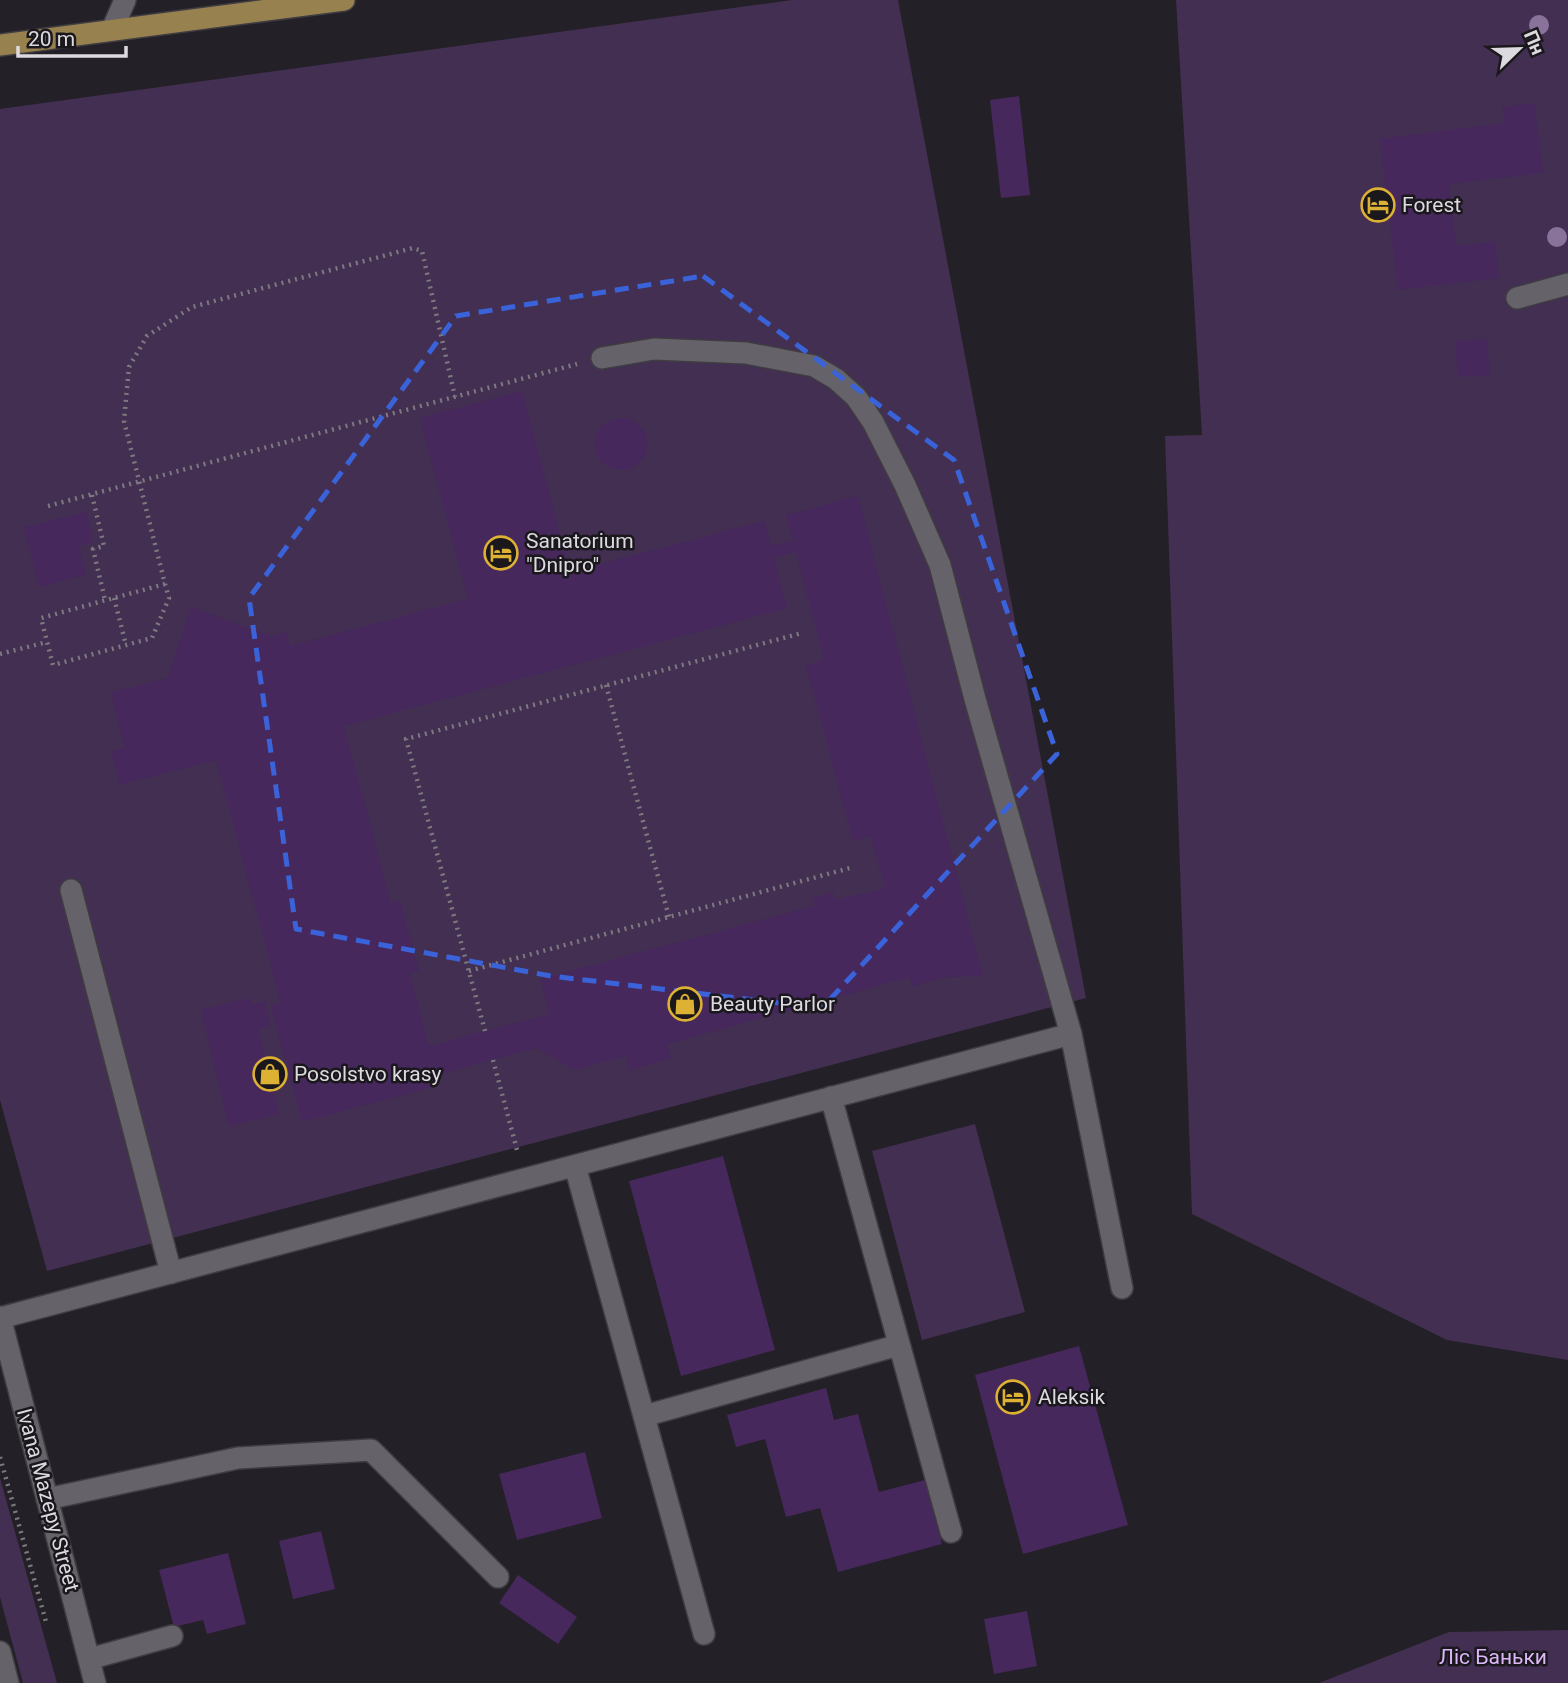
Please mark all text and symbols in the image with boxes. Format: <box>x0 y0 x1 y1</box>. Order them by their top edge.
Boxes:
scale bar <box>18 14 126 58</box>
north arrow <box>1484 14 1554 84</box>
text: 20 m <box>28 27 75 51</box>
text: Пн <box>1519 27 1549 58</box>
hotel icon: Forest <box>1359 186 1397 224</box>
place label: Forest <box>1402 193 1461 217</box>
place label: Sanatorium "Dnipro" <box>526 529 634 577</box>
hotel icon: Sanatorium "Dnipro" <box>482 534 520 572</box>
shop icon: Beauty Parlor <box>666 985 704 1023</box>
place label: Beauty Parlor <box>710 992 835 1016</box>
shop icon: Posolstvo krasy <box>251 1055 289 1093</box>
place label: Posolstvo krasy <box>294 1062 442 1086</box>
hotel icon: Aleksik <box>994 1378 1032 1416</box>
place label: Aleksik <box>1038 1385 1106 1409</box>
street label: Ivana Mazepy Street <box>12 1406 84 1594</box>
park label: Ліс Баньки <box>1439 1645 1547 1669</box>

